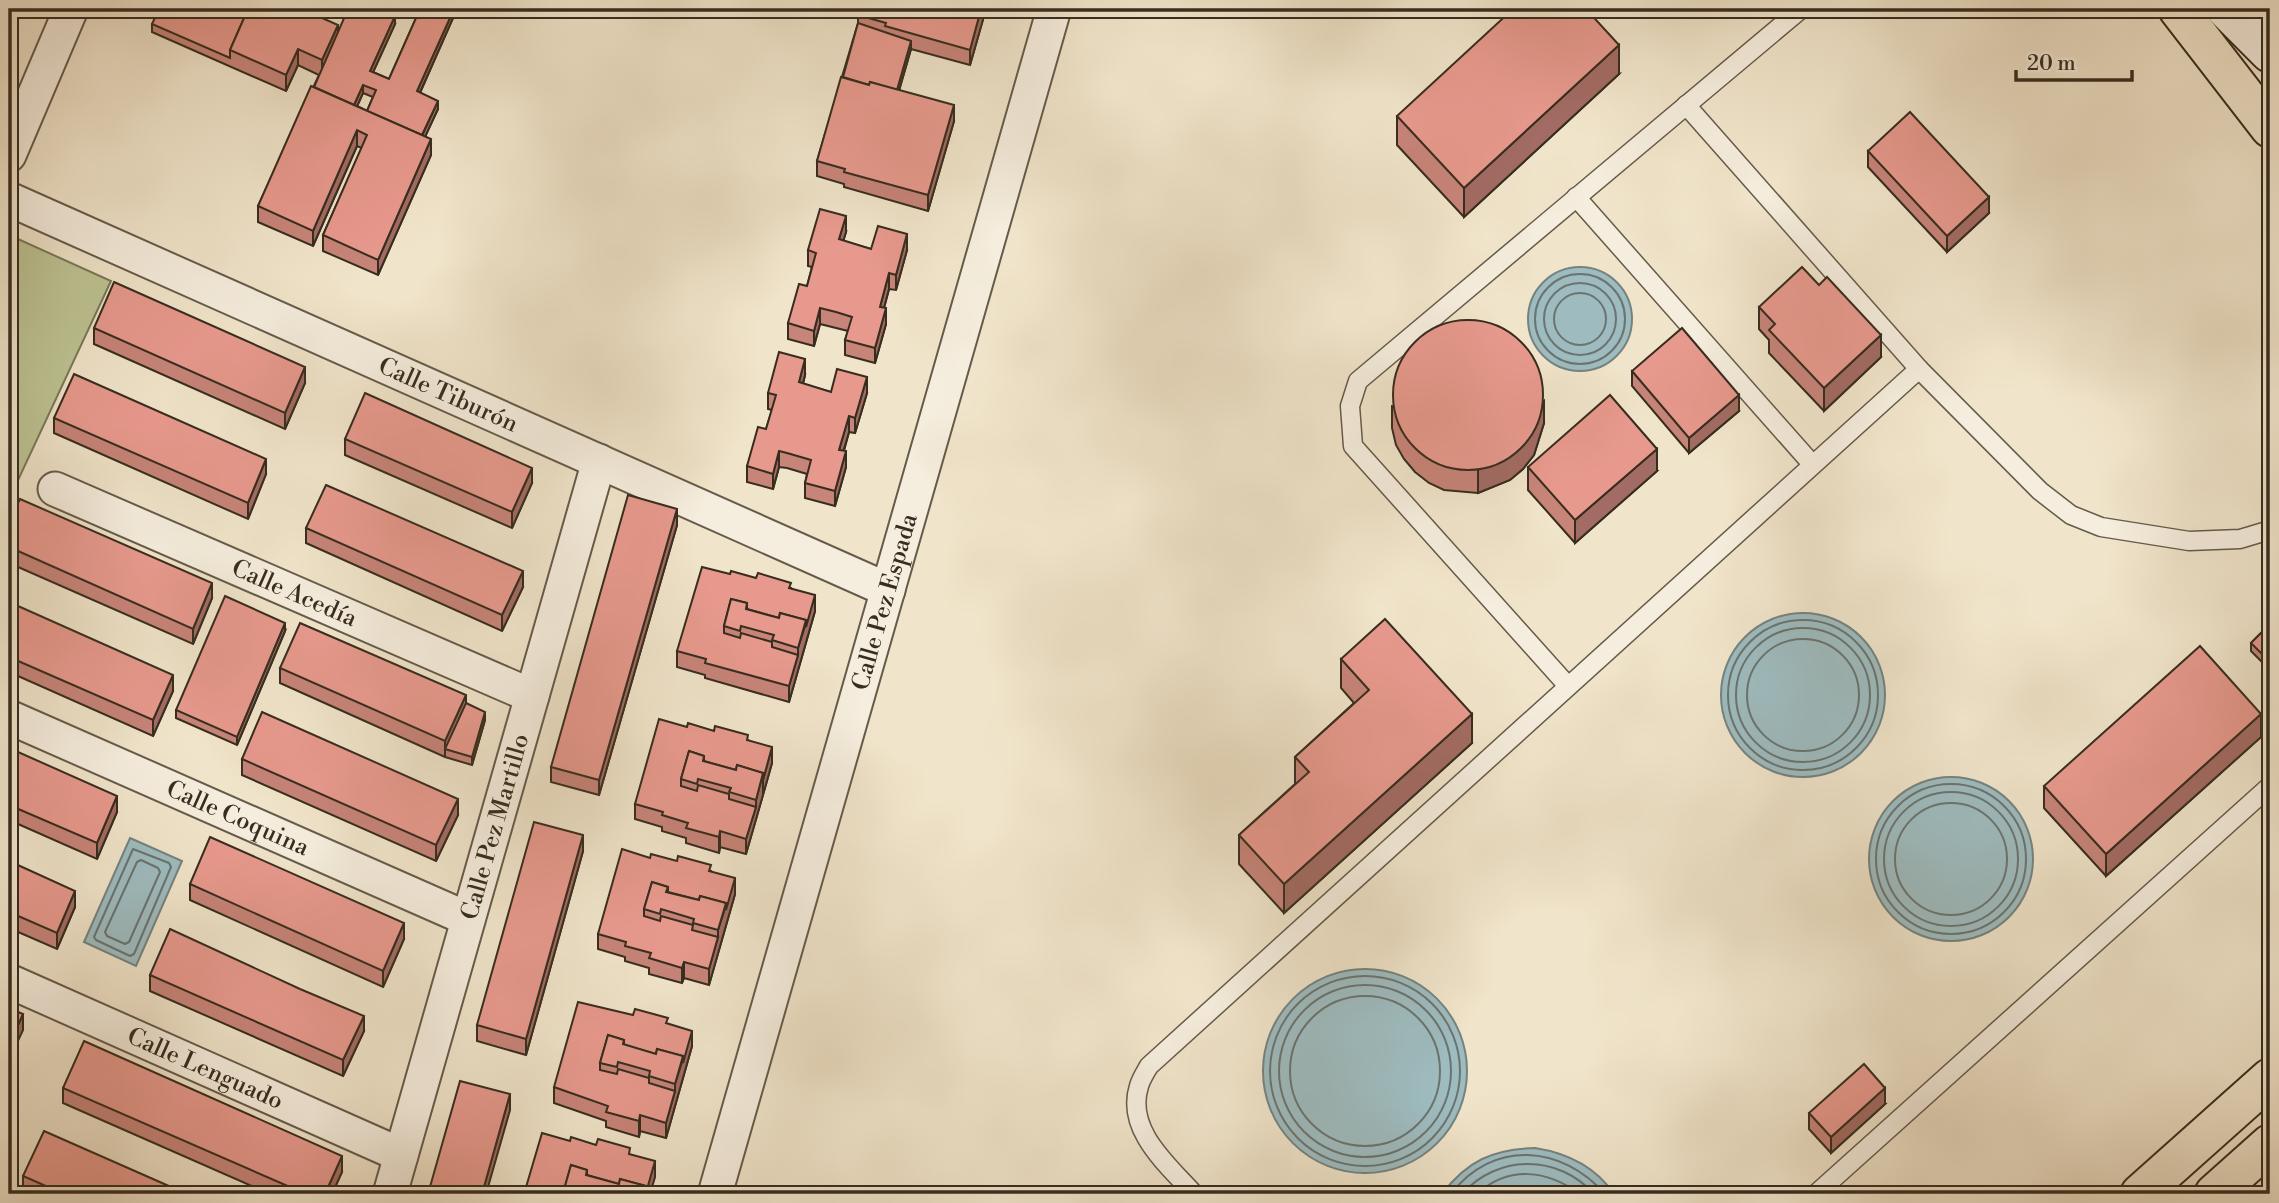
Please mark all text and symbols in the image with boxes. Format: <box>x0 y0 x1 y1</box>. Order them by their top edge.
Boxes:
scale bar <box>2016 38 2132 82</box>
text: 20 m <box>2027 51 2076 77</box>
street label: Calle Tiburón <box>374 351 523 440</box>
street label: Calle Pez Espada <box>846 509 925 694</box>
street label: Calle Acedía <box>227 553 362 635</box>
street label: Calle Pez Martillo <box>455 730 536 923</box>
street label: Calle Coquina <box>161 774 314 863</box>
street label: Calle Lenguado <box>122 1021 288 1117</box>

